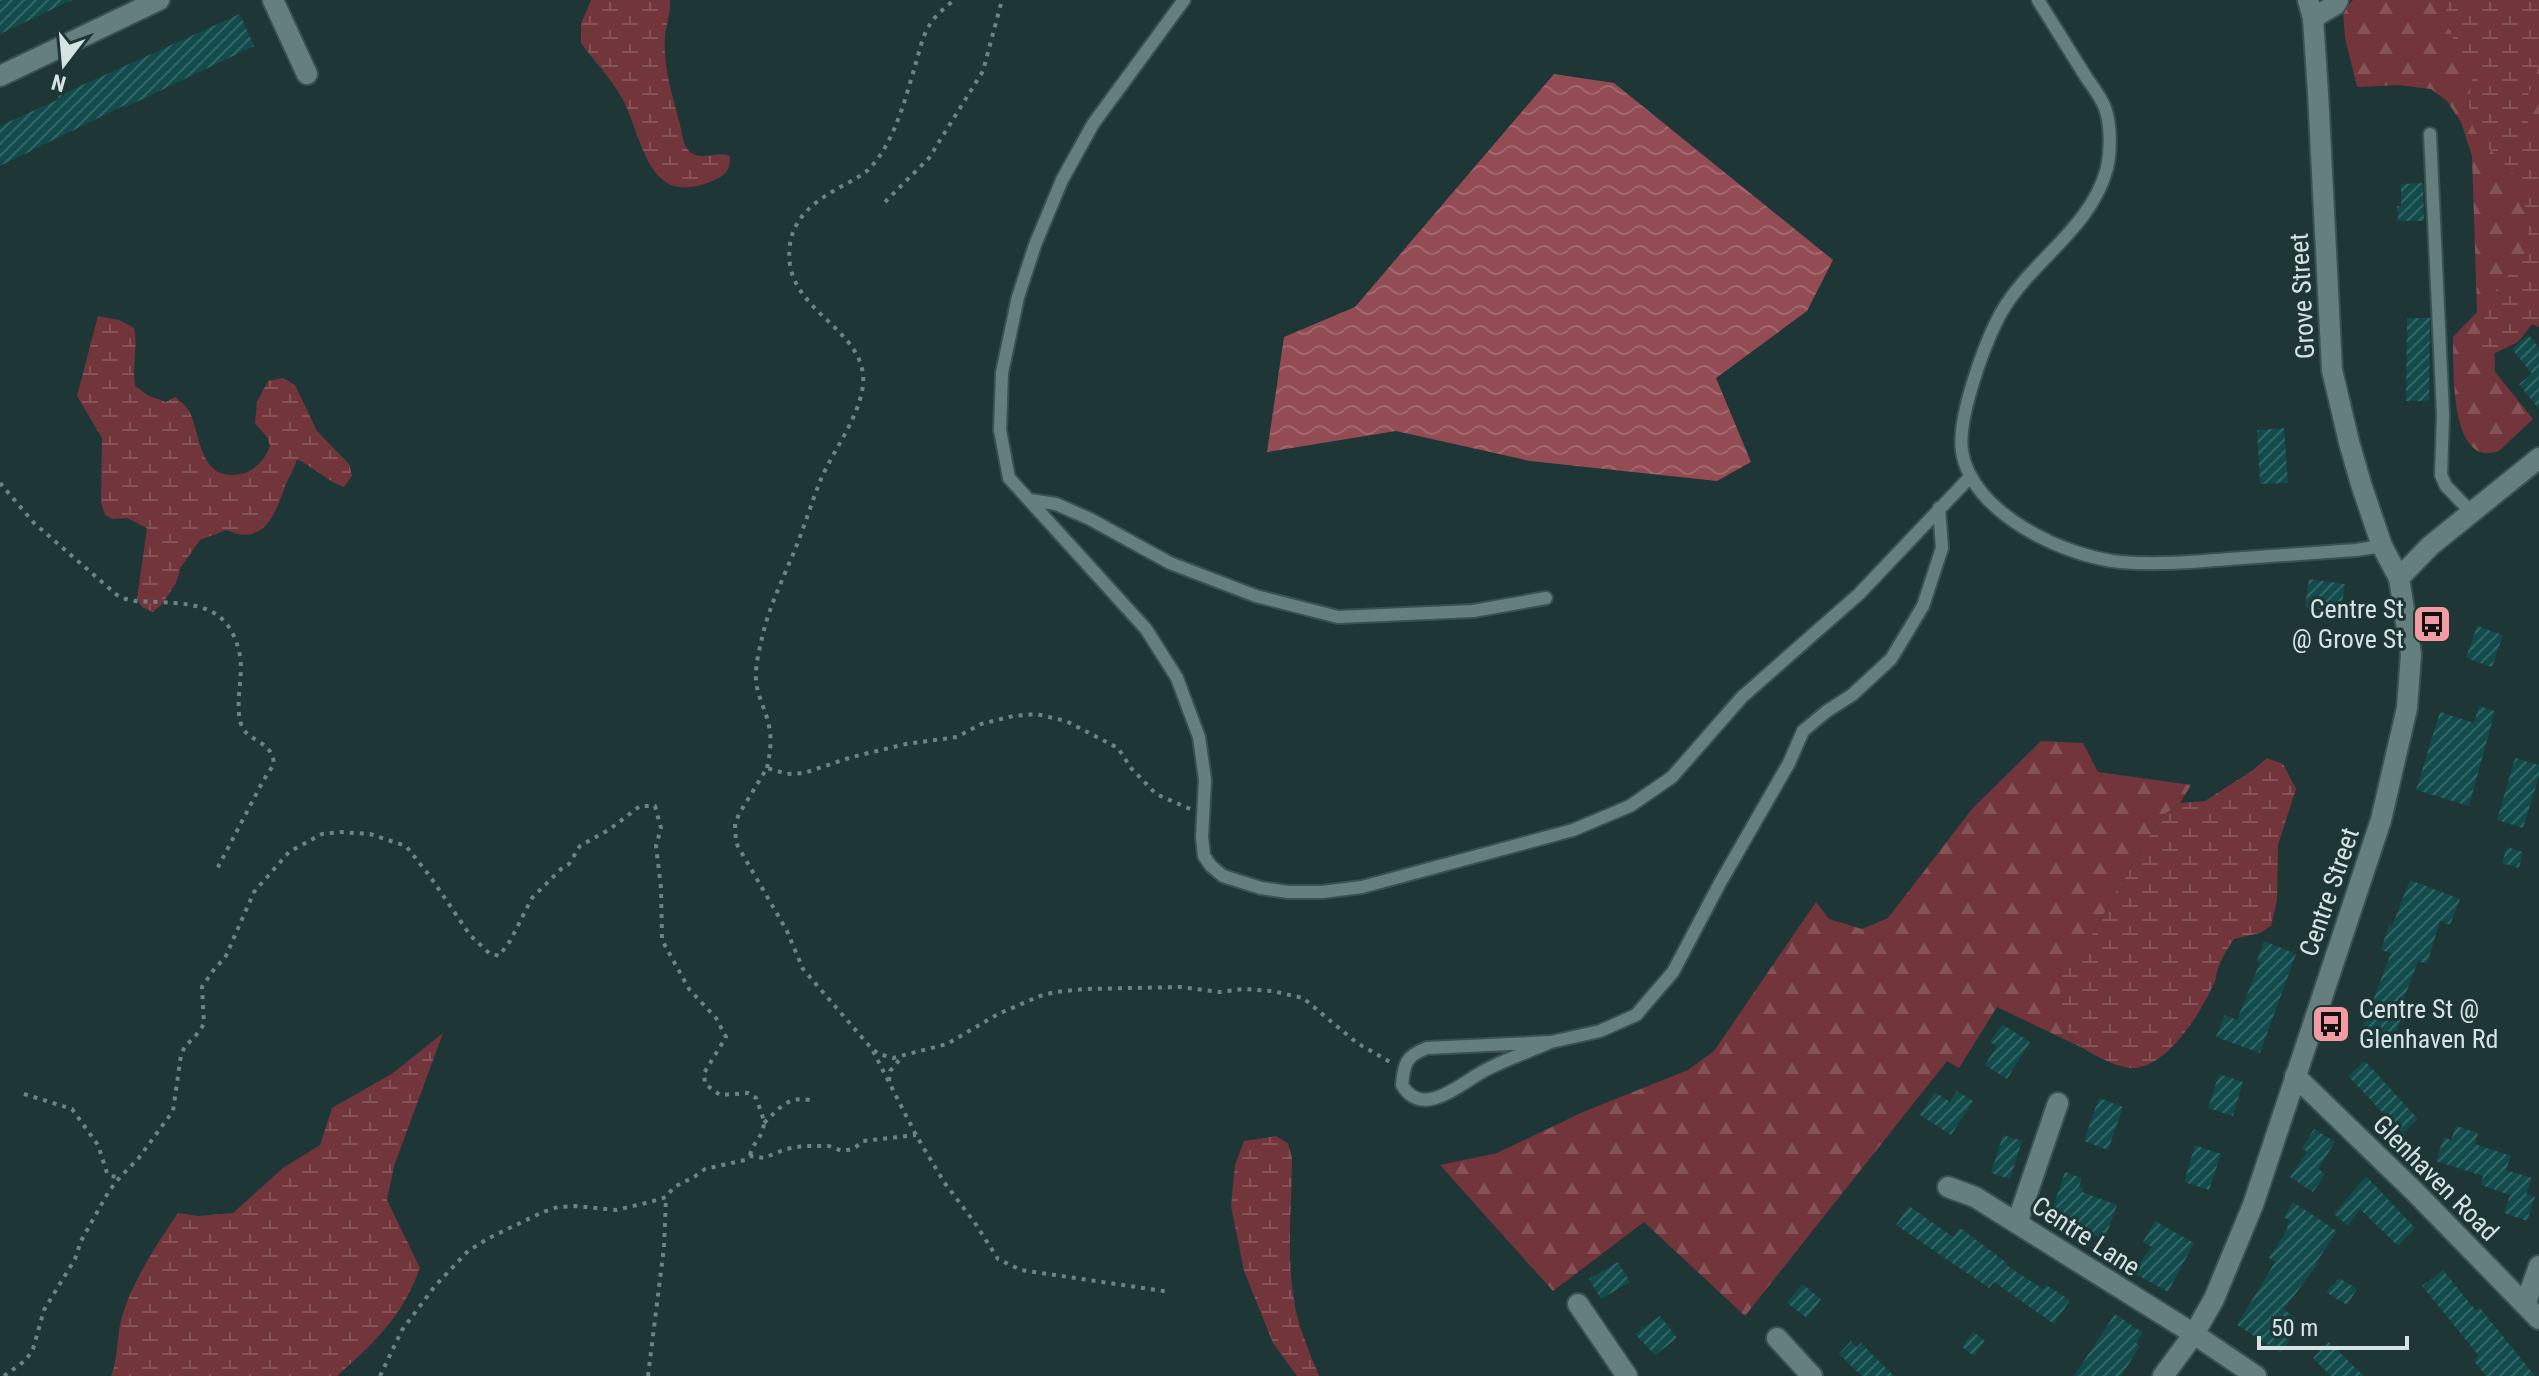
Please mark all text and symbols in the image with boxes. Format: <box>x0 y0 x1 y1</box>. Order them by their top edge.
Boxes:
north arrow <box>24 24 104 104</box>
text: N <box>49 69 69 97</box>
street label: Grove Street <box>2284 232 2320 360</box>
place label: Centre St @ Grove St <box>2292 594 2404 654</box>
bus stop icon: Centre St @ Grove St <box>2411 603 2453 645</box>
street label: Centre Street <box>2293 824 2365 960</box>
place label: Centre St @ Glenhaven Rd <box>2359 994 2498 1054</box>
bus stop icon: Centre St @ Glenhaven Rd <box>2310 1003 2352 1045</box>
street label: Glenhaven Road <box>2367 1109 2505 1247</box>
street label: Centre Lane <box>2026 1190 2146 1282</box>
scale bar <box>2259 1300 2407 1350</box>
text: 50 m <box>2271 1314 2318 1342</box>

